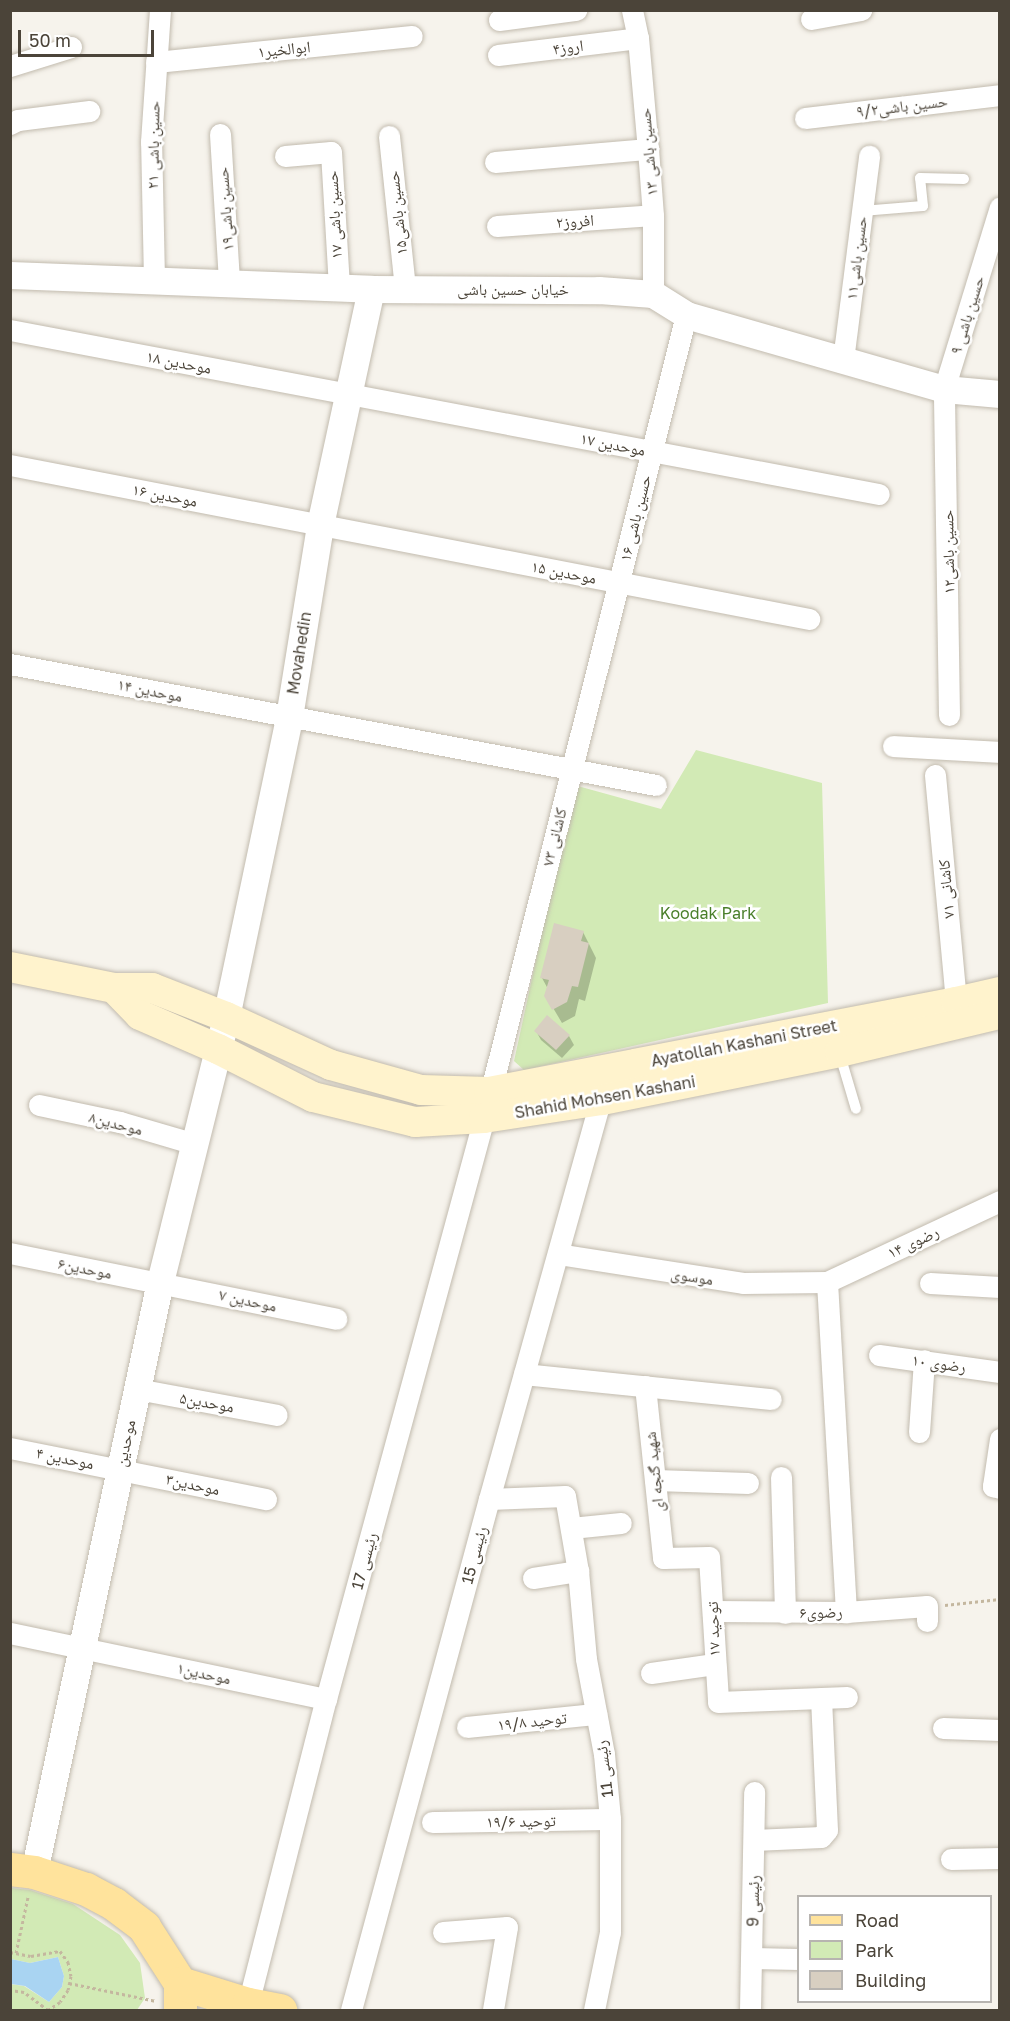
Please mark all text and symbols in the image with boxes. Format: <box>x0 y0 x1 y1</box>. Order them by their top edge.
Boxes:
scale bar <box>21 18 158 56</box>
text: 50 m <box>29 29 71 51</box>
street label: اروز۴ <box>552 36 584 58</box>
street label: ابوالخیر۱ <box>257 37 311 61</box>
street label: حسین باشی۹/۲ <box>855 91 949 121</box>
street label: حسین باشی ۲۱ <box>143 101 163 189</box>
street label: حسین باشی ۱۳ <box>635 107 661 197</box>
street label: حسین باشی۱۹ <box>212 166 238 252</box>
street label: حسین باشی ۱۷ <box>322 170 346 260</box>
street label: حسین باشی۱۵ <box>383 170 411 256</box>
street label: افروز۲ <box>555 210 595 232</box>
street label: حسین باشی۱۱ <box>841 215 871 301</box>
street label: حسین باشی ۹ <box>946 273 988 357</box>
street label: خیابان حسین باشی <box>457 279 569 299</box>
street label: موحدین ۱۸ <box>145 346 213 378</box>
street label: موحدین ۱۷ <box>579 428 647 460</box>
street label: حسین باشی ۱۶ <box>615 473 655 563</box>
street label: موحدین ۱۶ <box>131 479 199 511</box>
street label: حسین باشی۱۲ <box>938 510 958 594</box>
street label: موحدین ۱۵ <box>530 556 598 588</box>
street label: Movahedin <box>283 610 315 696</box>
street label: موحدین ۱۴ <box>116 674 184 706</box>
street label: کاشانی ۷۳ <box>538 806 570 868</box>
street label: کاشانی ۷۱ <box>934 859 958 919</box>
park label: Koodak Park <box>660 903 756 923</box>
street label: Ayatollah Kashani Street <box>649 1016 839 1070</box>
street label: Shahid Mohsen Kashani <box>513 1072 697 1122</box>
street label: موحدین۸ <box>87 1107 145 1139</box>
street label: رضوی ۱۴ <box>884 1222 942 1262</box>
street label: موحدین۶ <box>56 1253 114 1283</box>
street label: موسوی <box>669 1263 715 1289</box>
street label: موحدین ۷ <box>217 1285 279 1315</box>
street label: رضوی ۱۰ <box>911 1350 967 1376</box>
street label: موحدین۵ <box>178 1388 236 1416</box>
street label: موحدین <box>111 1418 139 1468</box>
street label: شهید گنجه ای <box>640 1431 668 1513</box>
street label: موحدین ۴ <box>34 1443 96 1473</box>
street label: موحدین۳ <box>164 1469 222 1499</box>
street label: رئیسی 15 <box>457 1524 491 1586</box>
street label: رئیسی 17 <box>347 1530 381 1592</box>
street label: توحید ۱۷ <box>702 1601 724 1657</box>
street label: رضوی۶ <box>799 1602 843 1622</box>
street label: موحدین۱ <box>175 1658 233 1688</box>
street label: توحید ۱۹/۸ <box>496 1708 568 1734</box>
street label: رئیسی 11 <box>591 1739 617 1799</box>
street label: توحید ۱۹/۶ <box>486 1811 556 1831</box>
street label: رئیسی 9 <box>743 1875 763 1927</box>
legend <box>797 1895 992 2003</box>
text: Road <box>855 1909 899 1931</box>
text: Park <box>855 1939 894 1961</box>
text: Building <box>855 1969 926 1991</box>

